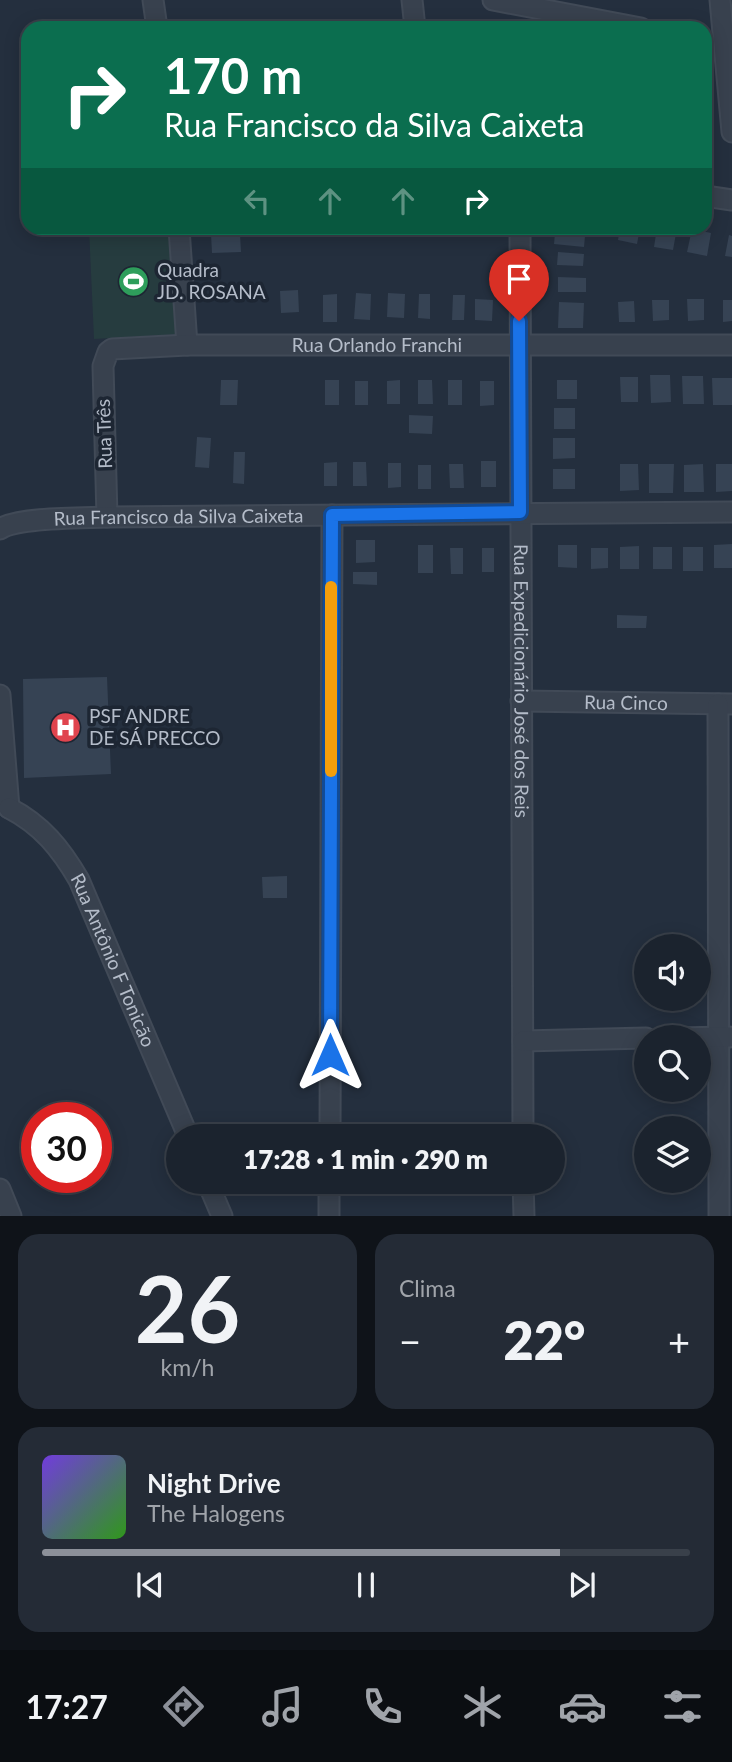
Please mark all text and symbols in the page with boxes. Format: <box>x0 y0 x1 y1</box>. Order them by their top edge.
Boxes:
text: 170 m <box>164 46 302 104</box>
icon: right <box>49 49 140 140</box>
text: Rua Francisco da Silva Caixeta <box>164 105 584 144</box>
icon: left <box>238 182 276 220</box>
icon: ahead <box>311 182 349 220</box>
icon: ahead <box>384 182 422 220</box>
icon: right <box>457 182 495 220</box>
pin <box>489 249 549 321</box>
place label: Quadra JD. ROSANA <box>157 258 266 303</box>
icon: arrive <box>500 260 538 298</box>
sports icon: Quadra JD. ROSANA <box>117 264 151 298</box>
street label: Rua Orlando Franchi <box>292 333 462 356</box>
street label: Rua Três <box>91 399 116 469</box>
street label: Rua Francisco da Silva Caixeta <box>53 503 304 530</box>
street label: Rua Expedicionário José dos Reis <box>510 544 534 818</box>
street label: Rua Cinco <box>584 690 668 714</box>
place label: PSF ANDRE DE SÁ PRECCO <box>89 704 221 749</box>
hospital icon: PSF ANDRE DE SÁ PRECCO <box>49 710 83 744</box>
street label: Rua Antônio F Tonicão <box>66 869 161 1050</box>
map controls <box>634 934 711 1193</box>
button: sound <box>634 934 711 1011</box>
position arrow <box>293 1018 367 1092</box>
button: search <box>634 1025 711 1102</box>
speed limit sign: 30 <box>21 1102 112 1193</box>
button: layers <box>634 1116 711 1193</box>
text: 17:28 · 1 min · 290 m <box>243 1143 488 1175</box>
text: 26 <box>135 1253 240 1362</box>
text: Clima <box>399 1274 456 1302</box>
text: 22° <box>504 1309 585 1371</box>
text: − <box>399 1318 421 1364</box>
text: + <box>668 1318 690 1364</box>
text: km/h <box>161 1353 214 1381</box>
text: Night Drive <box>147 1467 281 1499</box>
text: The Halogens <box>147 1499 285 1527</box>
icon: previous <box>131 1566 169 1604</box>
icon: pause <box>347 1566 385 1604</box>
icon: next <box>563 1566 601 1604</box>
icon: directions <box>159 1682 208 1731</box>
icon: music <box>258 1682 307 1731</box>
icon: phone <box>358 1682 407 1731</box>
icon: climate <box>458 1682 507 1731</box>
icon: car <box>558 1682 607 1731</box>
icon: filters <box>658 1682 707 1731</box>
text: 17:27 <box>25 1687 108 1726</box>

